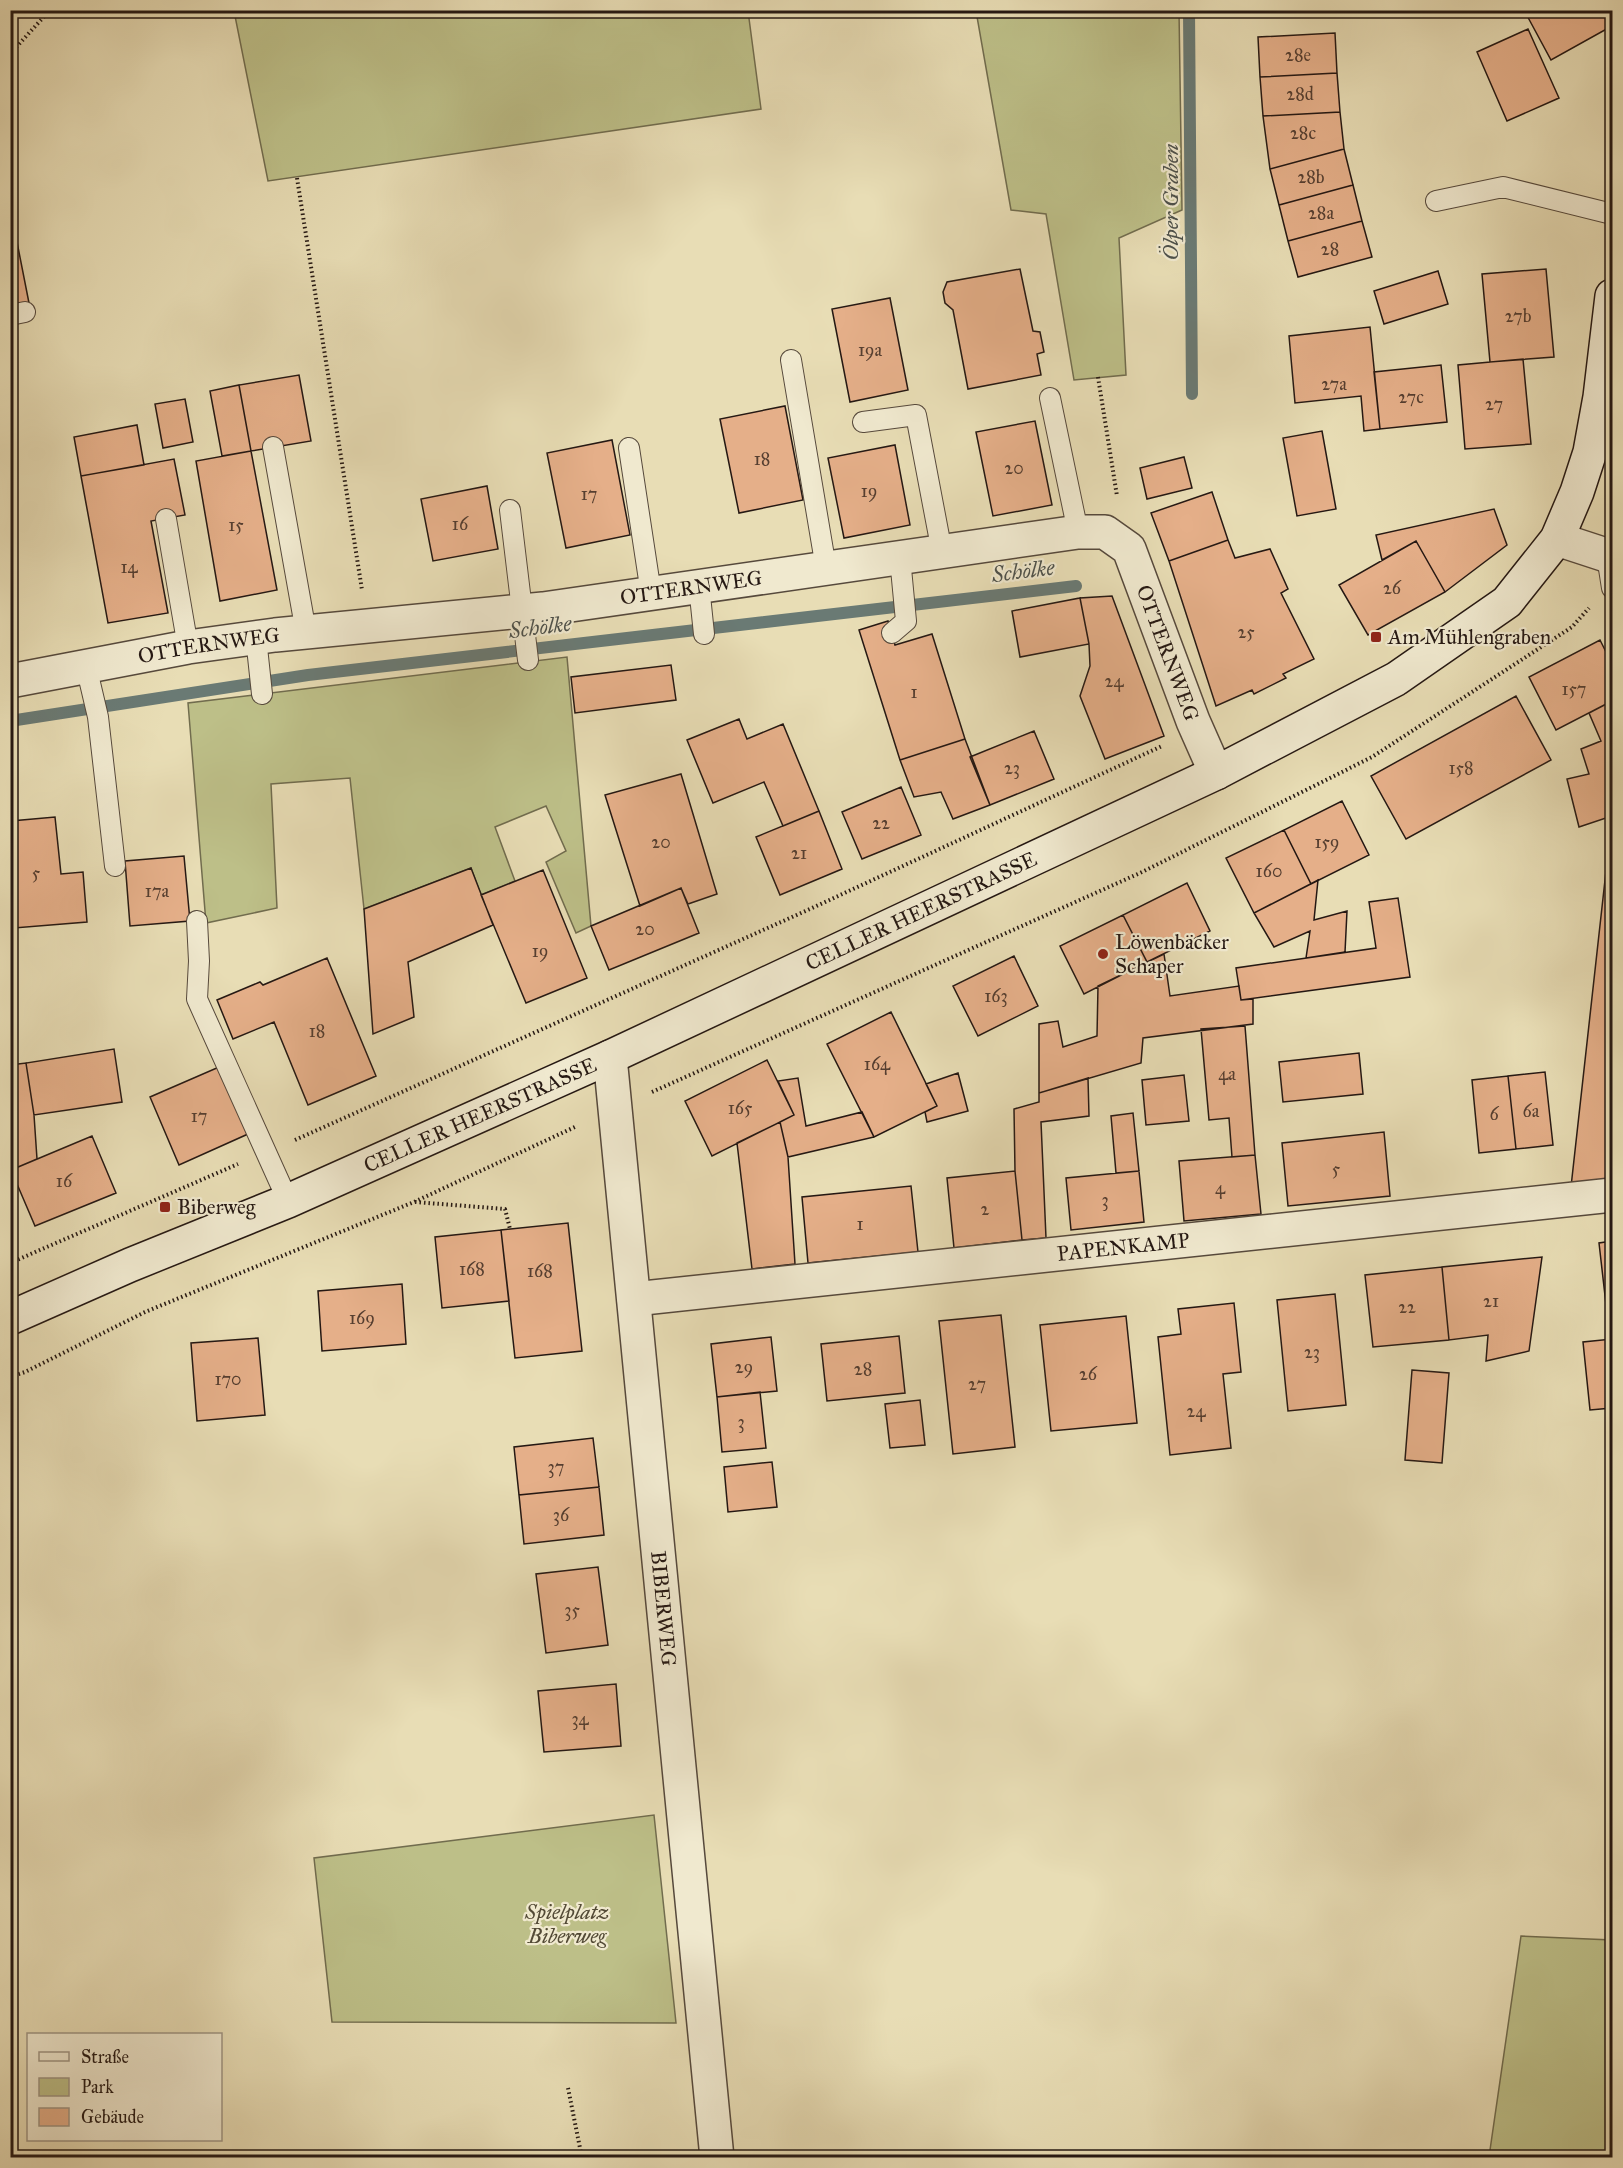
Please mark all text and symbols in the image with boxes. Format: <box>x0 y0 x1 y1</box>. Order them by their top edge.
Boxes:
house number: 28e <box>1285 44 1311 66</box>
house number: 28d <box>1286 83 1314 105</box>
house number: 28c <box>1290 122 1316 144</box>
water label: Ölper Graben <box>1157 143 1184 260</box>
house number: 28b <box>1297 166 1325 188</box>
house number: 28a <box>1308 202 1334 224</box>
house number: 28 <box>1321 238 1339 260</box>
house number: 27b <box>1505 305 1532 327</box>
house number: 19a <box>858 339 883 361</box>
house number: 27a <box>1321 373 1347 395</box>
house number: 27c <box>1398 386 1424 408</box>
house number: 27 <box>1485 393 1503 415</box>
house number: 18 <box>754 448 770 470</box>
house number: 20 <box>1004 457 1024 479</box>
house number: 19 <box>861 480 877 502</box>
house number: 17 <box>581 483 597 505</box>
house number: 16 <box>452 513 469 535</box>
house number: 15 <box>228 514 244 536</box>
water label: Schölke <box>989 554 1057 588</box>
house number: 14 <box>120 556 139 578</box>
street label: OTTERNWEG <box>619 565 764 611</box>
house number: 26 <box>1383 577 1402 599</box>
street label: OTTERNWEG <box>1131 581 1205 724</box>
water label: Schölke <box>506 610 574 644</box>
house number: 25 <box>1237 621 1255 643</box>
street label: OTTERNWEG <box>136 622 281 669</box>
place label: Am Mühlengraben <box>1387 624 1551 650</box>
marker: Am Mühlengraben <box>1369 630 1383 644</box>
house number: 24 <box>1105 670 1124 692</box>
house number: 157 <box>1562 678 1586 700</box>
house number: 1 <box>910 681 918 703</box>
house number: 23 <box>1004 757 1020 779</box>
house number: 158 <box>1449 757 1473 779</box>
house number: 22 <box>872 812 890 834</box>
house number: 20 <box>651 831 671 853</box>
house number: 159 <box>1314 831 1340 853</box>
house number: 21 <box>791 842 807 864</box>
street label: CELLER HEERSTRASSE <box>801 846 1041 977</box>
house number: 160 <box>1256 860 1282 882</box>
house number: 5 <box>32 862 41 884</box>
house number: 17a <box>145 880 170 902</box>
house number: 20 <box>635 918 655 940</box>
place label: Löwenbäcker Schaper <box>1115 929 1229 979</box>
house number: 19 <box>532 940 548 962</box>
marker: Löwenbäcker Schaper <box>1096 947 1110 961</box>
house number: 163 <box>984 985 1008 1007</box>
house number: 18 <box>309 1020 325 1042</box>
street label: CELLER HEERSTRASSE <box>359 1052 601 1179</box>
house number: 164 <box>864 1053 891 1075</box>
house number: 4a <box>1218 1063 1236 1085</box>
house number: 165 <box>728 1097 753 1119</box>
house number: 6a <box>1523 1100 1540 1122</box>
house number: 6 <box>1489 1103 1499 1125</box>
house number: 17 <box>191 1105 207 1127</box>
house number: 5 <box>1332 1158 1341 1180</box>
house number: 16 <box>56 1170 73 1192</box>
house number: 4 <box>1215 1177 1226 1199</box>
house number: 3 <box>1101 1189 1109 1211</box>
place label: Biberweg <box>177 1194 256 1220</box>
house number: 2 <box>981 1198 990 1220</box>
marker: Biberweg <box>158 1200 172 1214</box>
house number: 1 <box>856 1213 864 1235</box>
street label: PAPENKAMP <box>1056 1227 1191 1267</box>
house number: 168 <box>459 1258 485 1280</box>
house number: 168 <box>527 1260 553 1282</box>
house number: 21 <box>1483 1290 1499 1312</box>
house number: 22 <box>1398 1296 1416 1318</box>
house number: 169 <box>349 1307 375 1329</box>
house number: 23 <box>1304 1341 1320 1363</box>
house number: 29 <box>735 1356 753 1378</box>
house number: 28 <box>854 1358 872 1380</box>
house number: 26 <box>1079 1363 1098 1385</box>
house number: 170 <box>214 1368 242 1390</box>
house number: 27 <box>968 1373 986 1395</box>
house number: 24 <box>1187 1400 1206 1422</box>
house number: 3 <box>737 1411 745 1433</box>
house number: 37 <box>548 1456 564 1478</box>
house number: 36 <box>553 1504 570 1526</box>
street label: BIBERWEG <box>645 1549 682 1667</box>
house number: 35 <box>564 1599 580 1621</box>
house number: 34 <box>571 1708 590 1730</box>
park label: Spielplatz Biberweg <box>524 1899 609 1949</box>
legend <box>27 2033 222 2141</box>
text: Straße <box>81 2046 129 2068</box>
text: Park <box>81 2076 114 2098</box>
text: Gebäude <box>81 2106 144 2128</box>

